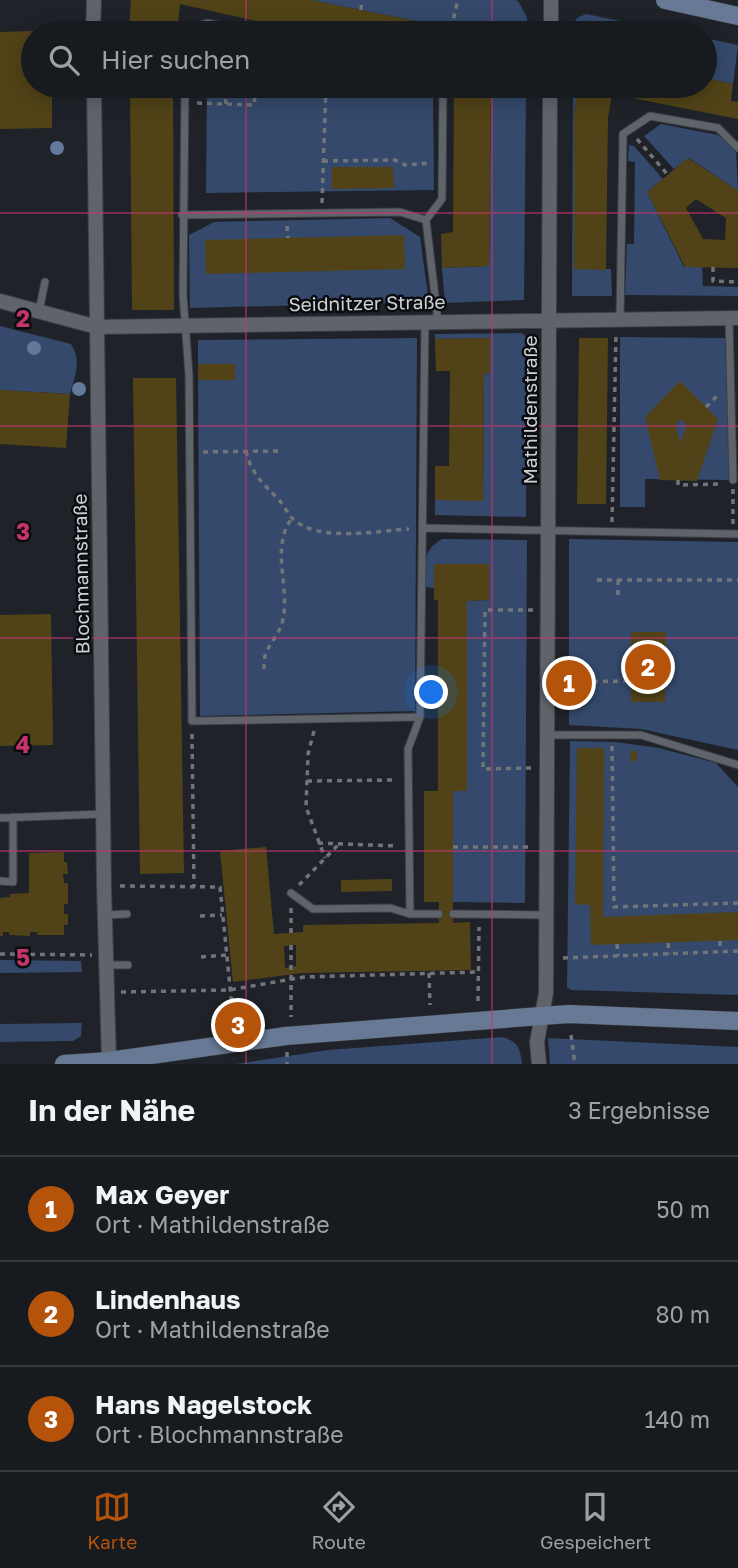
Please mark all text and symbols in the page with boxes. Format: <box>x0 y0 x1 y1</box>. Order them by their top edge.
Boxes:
search box <box>21 21 717 98</box>
icon: search <box>45 41 83 79</box>
text: Hier suchen <box>101 44 250 75</box>
street label: Seidnitzer Straße <box>288 290 446 315</box>
text: 2 <box>16 304 30 332</box>
street label: Mathildenstraße <box>518 335 541 485</box>
street label: Blochmannstraße <box>68 493 93 655</box>
text: 3 <box>16 517 30 545</box>
pin: 2 <box>625 641 671 693</box>
pin: 1 <box>546 657 592 709</box>
your location <box>414 675 448 709</box>
text: 4 <box>16 730 30 758</box>
text: 5 <box>16 943 30 971</box>
pin: 3 <box>215 999 261 1051</box>
text: In der Nähe <box>28 1092 195 1128</box>
text: 3 Ergebnisse <box>568 1096 710 1124</box>
text: Max Geyer <box>95 1179 229 1210</box>
text: 1 <box>45 1195 57 1223</box>
text: 50 m <box>656 1195 710 1223</box>
text: Ort · Mathildenstraße <box>95 1210 330 1238</box>
text: Lindenhaus <box>95 1284 241 1315</box>
text: 2 <box>44 1300 58 1328</box>
text: 80 m <box>656 1300 710 1328</box>
text: Ort · Mathildenstraße <box>95 1315 330 1343</box>
text: Hans Nagelstock <box>95 1389 312 1420</box>
text: 3 <box>44 1405 58 1433</box>
text: 140 m <box>644 1405 710 1433</box>
text: Ort · Blochmannstraße <box>95 1420 344 1448</box>
tab: Karte <box>87 1488 137 1553</box>
tab: Route <box>312 1488 366 1553</box>
tab: Gespeichert <box>540 1488 651 1553</box>

